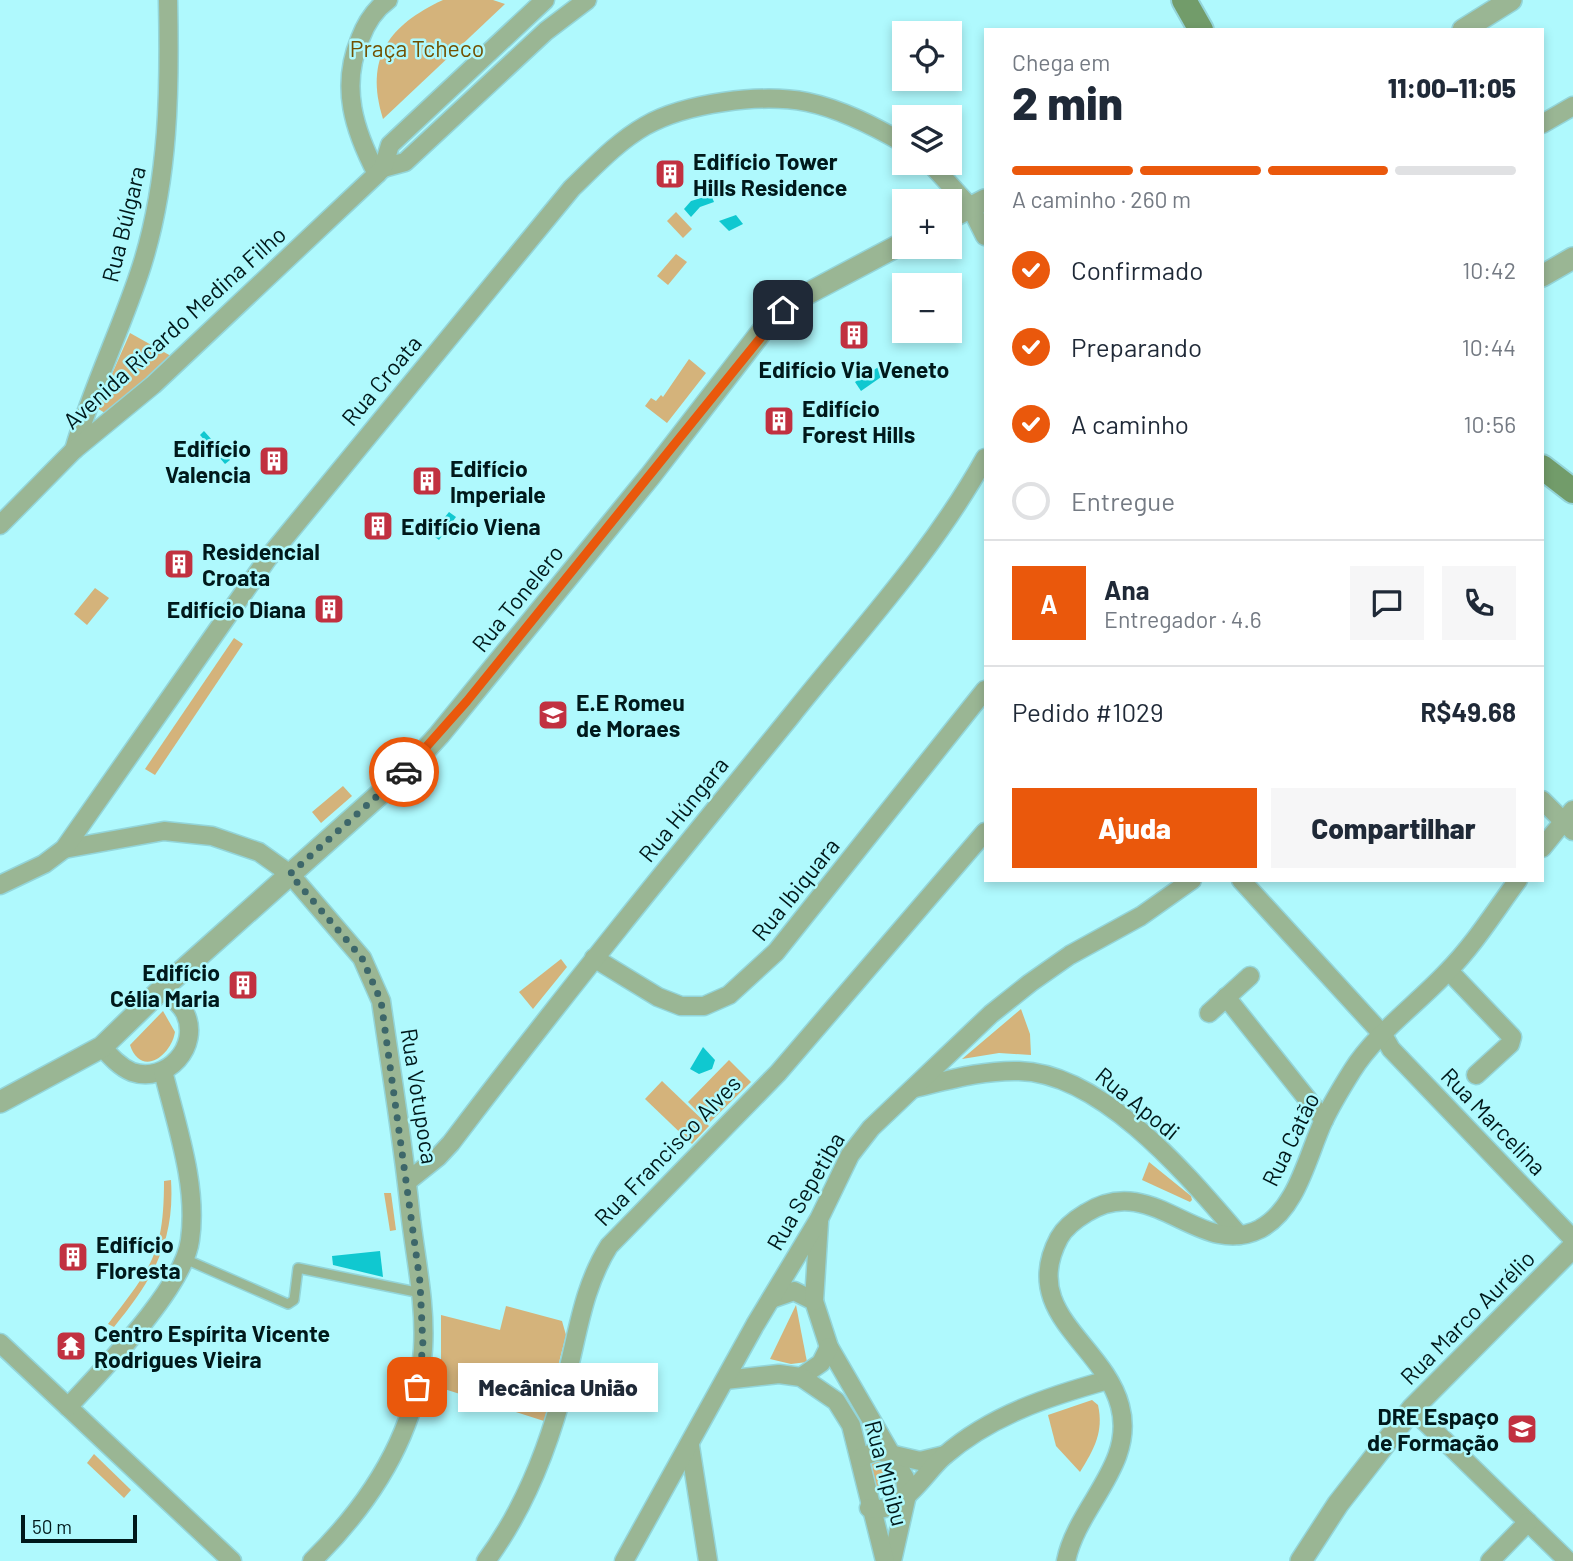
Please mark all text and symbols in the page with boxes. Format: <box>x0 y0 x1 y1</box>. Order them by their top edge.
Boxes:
map controls <box>892 21 962 343</box>
button: locate <box>892 21 962 91</box>
park label: Praça Tcheco <box>350 34 484 62</box>
text: Chega em <box>1012 48 1110 76</box>
text: 11:00–11:05 <box>1388 72 1516 103</box>
text: 2 min <box>1012 74 1123 129</box>
button: layers <box>892 105 962 175</box>
place label: Edifício Tower Hills Residence <box>693 147 847 201</box>
building icon: Edifício Tower Hills Residence <box>653 157 687 191</box>
street label: Rua Búlgara <box>95 163 151 285</box>
text: A caminho · 260 m <box>1012 185 1191 213</box>
button: + <box>892 189 962 259</box>
street label: Avenida Ricardo Medina Filho <box>57 220 291 434</box>
icon: check <box>1012 251 1050 289</box>
text: Confirmado <box>1071 254 1203 285</box>
text: 10:42 <box>1462 256 1516 284</box>
button: − <box>892 273 962 343</box>
pin <box>753 280 813 340</box>
icon: home <box>764 291 802 329</box>
building icon: Edifício Via Veneto <box>837 318 871 352</box>
icon: check <box>1012 328 1050 366</box>
street label: Rua Croata <box>335 329 427 431</box>
text: Preparando <box>1071 331 1202 362</box>
text: 10:44 <box>1462 333 1516 361</box>
place label: Edifício Via Veneto <box>759 355 949 383</box>
place label: Edifício Forest Hills <box>802 394 915 448</box>
building icon: Edifício Forest Hills <box>762 404 796 438</box>
icon: check <box>1012 405 1050 443</box>
text: A caminho <box>1071 408 1189 439</box>
text: 10:56 <box>1463 410 1516 438</box>
place label: Edifício Valencia <box>165 434 251 488</box>
building icon: Edifício Valencia <box>257 444 291 478</box>
place label: Edifício Imperiale <box>450 454 546 508</box>
building icon: Edifício Imperiale <box>410 464 444 498</box>
text: Entregue <box>1071 485 1175 516</box>
building icon: Edifício Viena <box>361 509 395 543</box>
place label: Edifício Viena <box>401 512 541 540</box>
place label: Residencial Croata <box>202 537 320 591</box>
street label: Rua Tonelero <box>465 539 569 657</box>
building icon: Residencial Croata <box>162 547 196 581</box>
button: chat <box>1350 566 1424 640</box>
button: phone <box>1442 566 1516 640</box>
text: Ana <box>1104 574 1149 605</box>
text: A <box>1040 588 1058 619</box>
building icon: Edifício Diana <box>312 592 346 626</box>
place label: Edifício Diana <box>167 595 306 623</box>
text: Entregador · 4.6 <box>1104 605 1262 633</box>
place label: E.E Romeu de Moraes <box>576 688 685 742</box>
text: Pedido #1029 <box>1012 696 1164 727</box>
text: R$49.68 <box>1421 696 1516 727</box>
school or university icon: E.E Romeu de Moraes <box>536 698 570 732</box>
courier <box>369 737 439 807</box>
street label: Rua Húngara <box>632 751 734 867</box>
icon: car <box>385 753 423 791</box>
button: Ajuda <box>1012 788 1257 868</box>
button: Compartilhar <box>1271 788 1516 868</box>
street label: Rua Ibiquara <box>745 832 845 946</box>
place label: Edifício Célia Maria <box>110 958 220 1012</box>
building icon: Edifício Célia Maria <box>226 968 260 1002</box>
street label: Rua Votupoca <box>395 1026 445 1166</box>
street label: Rua Apodi <box>1090 1061 1186 1145</box>
street label: Rua Marcelina <box>1436 1061 1552 1181</box>
street label: Rua Francisco Alves <box>588 1069 746 1231</box>
street label: Rua Catão <box>1255 1088 1325 1190</box>
street label: Rua Sepetiba <box>760 1127 850 1255</box>
place label: Edifício Floresta <box>96 1230 181 1284</box>
building icon: Edifício Floresta <box>56 1240 90 1274</box>
street label: Rua Marco Aurélio <box>1394 1244 1540 1390</box>
place label: Centro Espírita Vicente Rodrigues Vieira <box>94 1319 330 1373</box>
temple icon: Centro Espírita Vicente Rodrigues Vieira <box>54 1329 88 1363</box>
pin <box>387 1357 447 1417</box>
callout: Mecânica União <box>459 1362 658 1412</box>
icon: bag <box>398 1368 436 1406</box>
text: Mecânica União <box>478 1373 638 1401</box>
place label: DRE Espaço de Formação <box>1367 1402 1499 1456</box>
school or university icon: DRE Espaço de Formação <box>1505 1412 1539 1446</box>
street label: Rua Mipibu <box>859 1417 915 1529</box>
scale bar <box>21 1512 136 1544</box>
text: 50 m <box>32 1515 72 1538</box>

